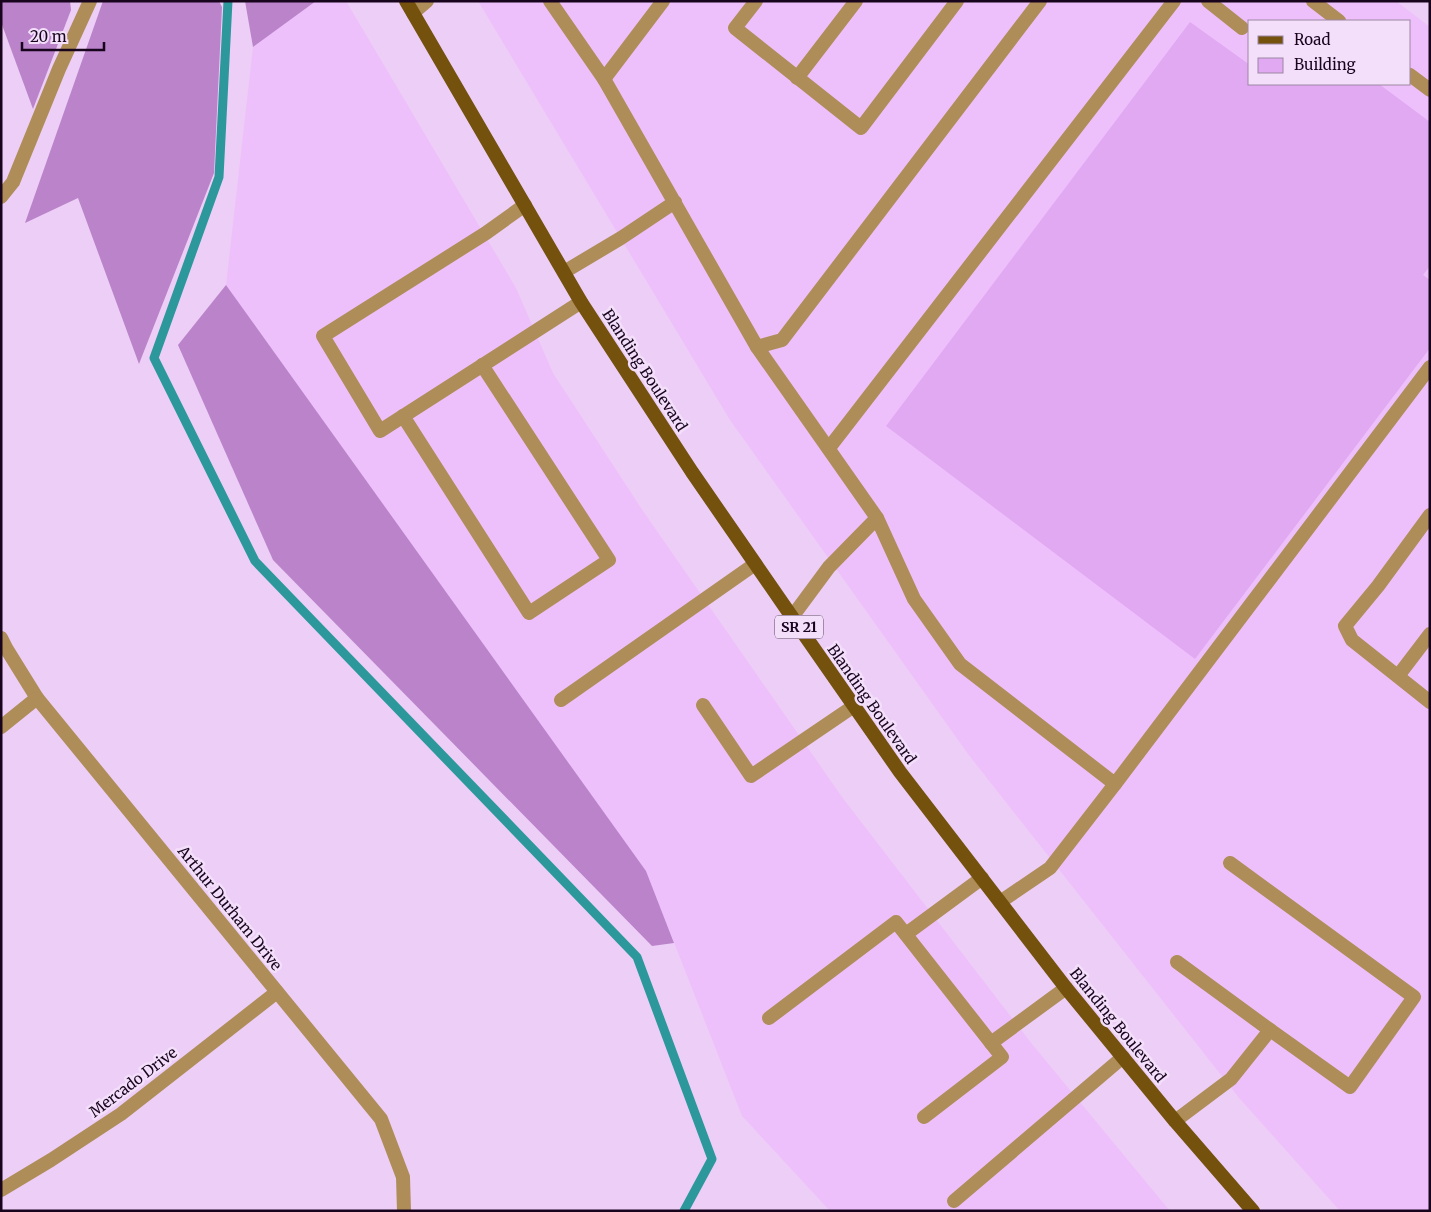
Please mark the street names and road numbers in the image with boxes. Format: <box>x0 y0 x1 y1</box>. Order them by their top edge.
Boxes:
street label: Blanding Boulevard <box>598 305 692 435</box>
road number: SR 21 <box>775 616 823 638</box>
street label: Blanding Boulevard <box>824 640 920 768</box>
street label: Arthur Durham Drive <box>173 841 286 974</box>
street label: Blanding Boulevard <box>1066 964 1170 1086</box>
street label: Mercado Drive <box>85 1043 181 1121</box>

